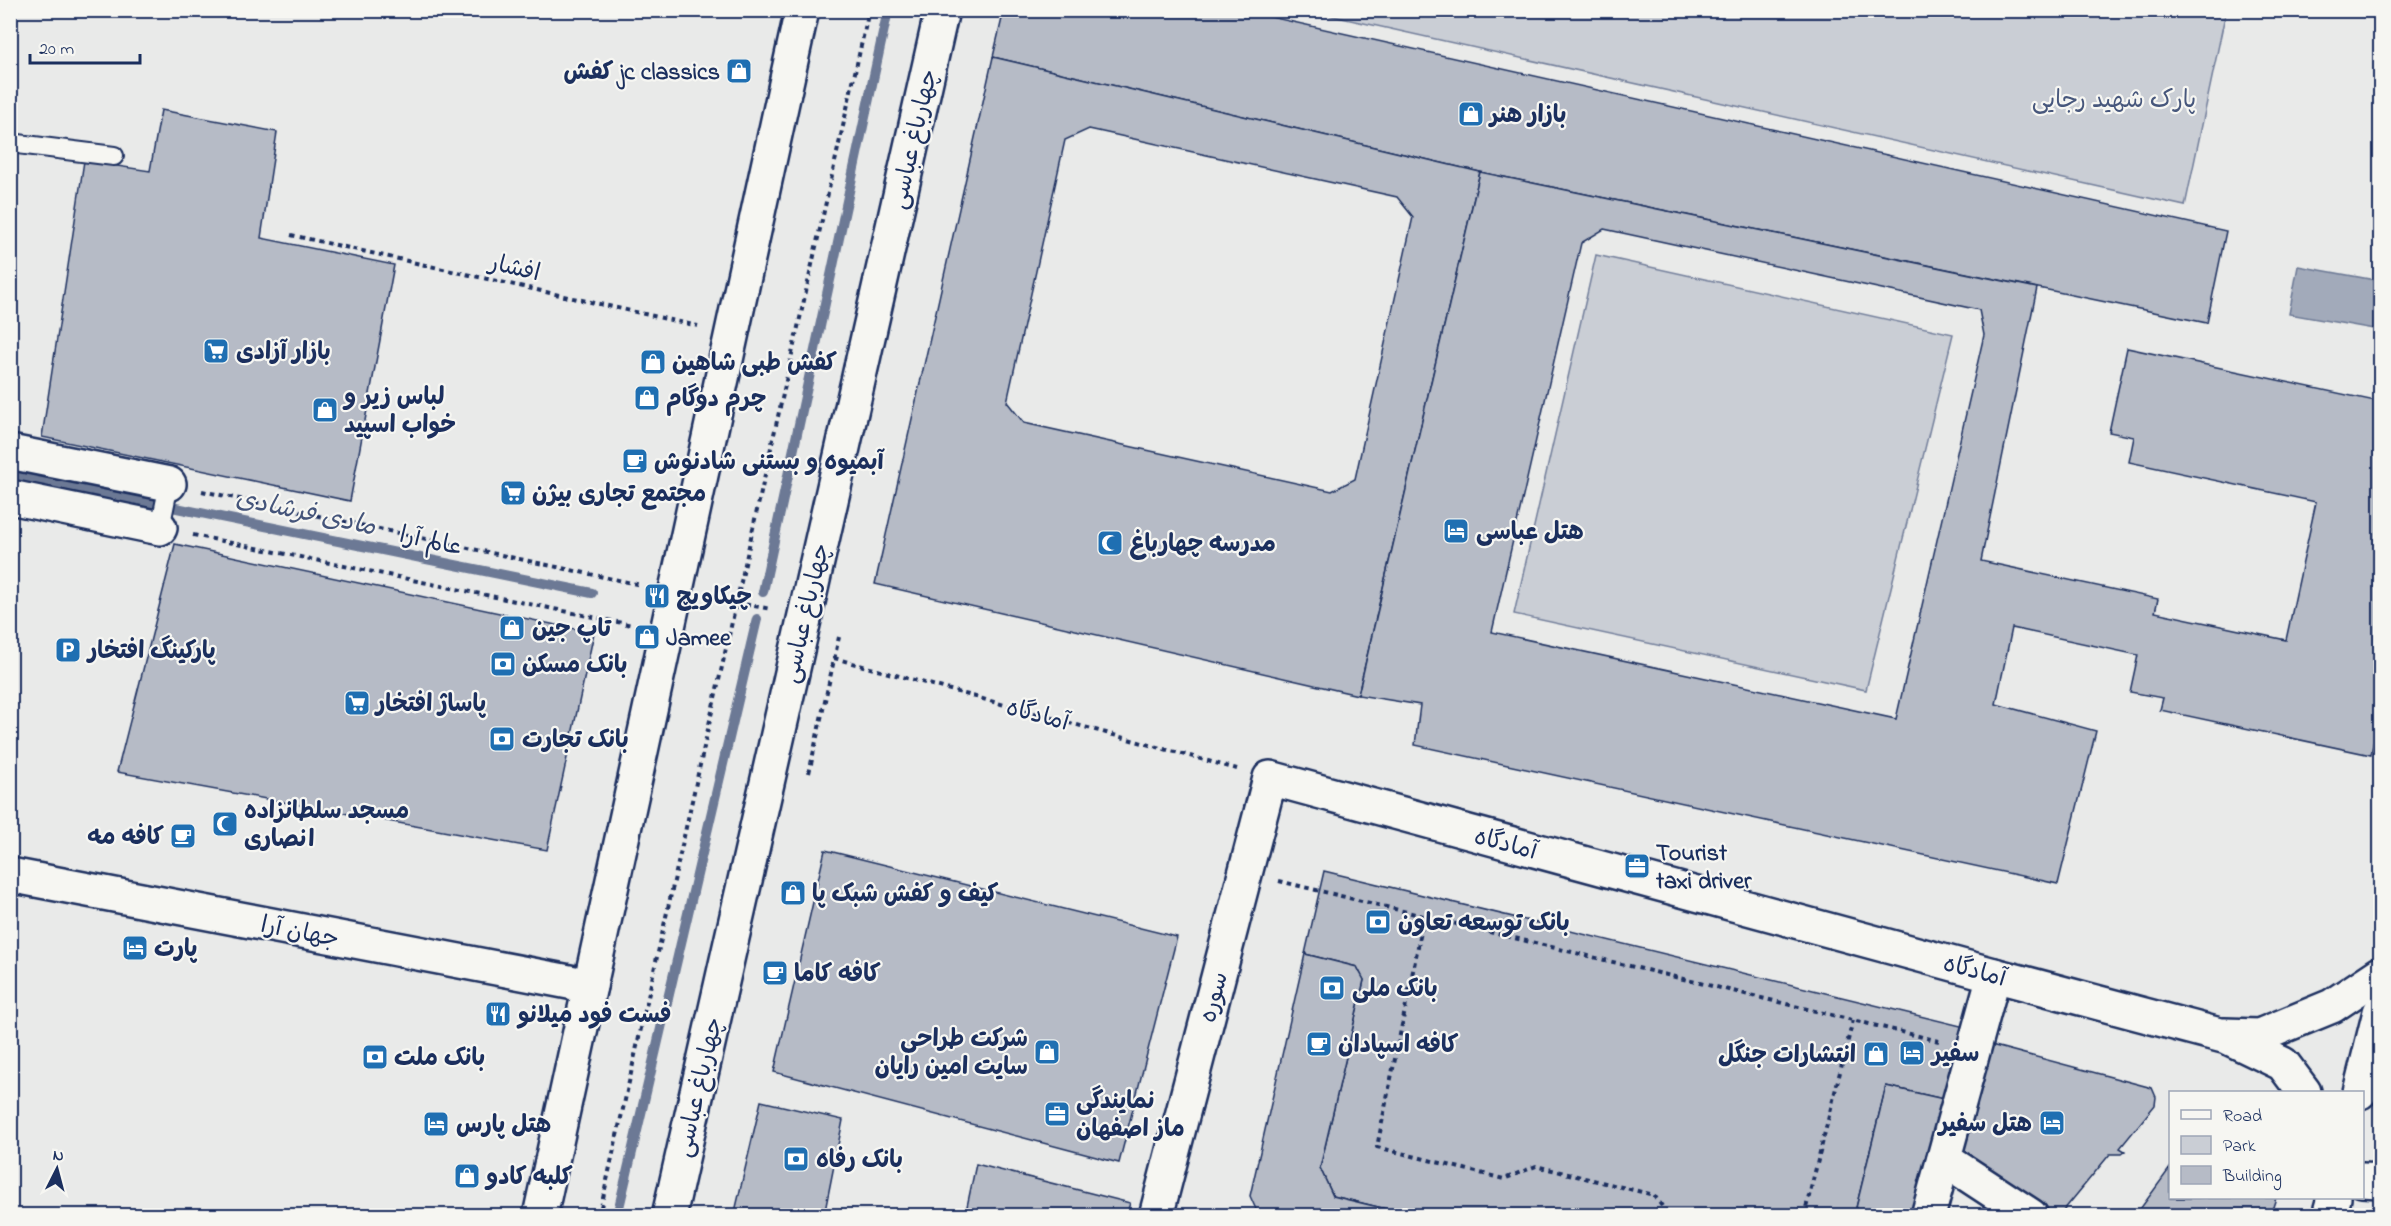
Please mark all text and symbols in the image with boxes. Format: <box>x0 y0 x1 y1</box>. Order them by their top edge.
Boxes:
scale bar <box>30 27 140 65</box>
text: 20 m <box>39 37 74 63</box>
place label: کفش jc classics <box>564 56 720 91</box>
shop icon: کفش jc classics <box>724 56 754 86</box>
street label: چهارباغ عباسی <box>882 66 949 213</box>
park label: پارک شهید رجایی <box>2032 84 2196 119</box>
shop icon: بازار هنر <box>1456 99 1486 129</box>
place label: بازار هنر <box>1488 99 1566 134</box>
street label: افشار <box>484 246 543 292</box>
supermarket icon: بازار آزادی <box>201 336 231 366</box>
place label: بازار آزادی <box>236 336 331 371</box>
shop icon: کفش طبی شاهین <box>638 347 668 377</box>
place label: کفش طبی شاهین <box>672 347 837 382</box>
place label: لباس زير و خواب اسپيد <box>342 381 456 444</box>
shop icon: چرم دوگام <box>632 383 662 413</box>
place label: چرم دوگام <box>666 383 767 418</box>
shop icon: لباس زير و خواب اسپيد <box>310 395 340 425</box>
cafe icon: آبمیوه و بستنی شادنوش <box>620 446 650 476</box>
place label: آبمیوه و بستنی شادنوش <box>654 446 885 481</box>
supermarket icon: مجتمع تجاری بیژن <box>498 478 528 508</box>
place label: مجتمع تجاری بیژن <box>532 478 706 513</box>
water label: مادی فرشادی <box>232 481 380 547</box>
hotel icon: هتل عباسی <box>1441 516 1471 546</box>
place label: هتل عباسی <box>1476 516 1584 551</box>
street label: عالم آرا <box>396 519 465 566</box>
mosque icon: مدرسه چهارباغ <box>1095 528 1125 558</box>
place label: مدرسه چهارباغ <box>1130 528 1276 563</box>
street label: چهارباغ عباسی <box>774 540 841 687</box>
restaurant icon: چیکاویچ <box>642 581 672 611</box>
place label: چیکاویچ <box>676 581 752 616</box>
shop icon: تاپ جین <box>497 613 527 643</box>
place label: تاپ جین <box>532 613 612 648</box>
shop icon: Jamee <box>632 622 662 652</box>
place label: Jamee <box>666 622 732 657</box>
parking icon: پارکینگ افتخار <box>53 635 83 665</box>
place label: پارکینگ افتخار <box>86 635 216 670</box>
bank icon: بانک مسکن <box>488 649 518 679</box>
place label: بانک مسکن <box>522 649 628 684</box>
supermarket icon: پاساژ افتخار <box>342 688 372 718</box>
place label: پاساژ افتخار <box>374 688 486 723</box>
street label: آمادگاه <box>1002 691 1074 742</box>
bank icon: بانک تجارت <box>487 724 517 754</box>
place label: بانک تجارت <box>522 724 629 759</box>
place label: مسجد سلطانزاده انصاری <box>244 795 409 858</box>
mosque icon: مسجد سلطانزاده انصاری <box>210 809 240 839</box>
street label: آمادگاه <box>1470 820 1542 871</box>
place label: کافه مه <box>87 821 164 856</box>
cafe icon: کافه مه <box>168 821 198 851</box>
place label: Tourist taxi driver <box>1655 837 1752 900</box>
office icon: Tourist taxi driver <box>1622 851 1652 881</box>
shop icon: کیف و کفش شبک پا <box>778 878 808 908</box>
place label: کیف و کفش شبک پا <box>812 878 999 913</box>
bank icon: بانک توسعه تعاون <box>1363 907 1393 937</box>
place label: بانک توسعه تعاون <box>1398 907 1570 942</box>
street label: جهان آرا <box>257 909 342 958</box>
hotel icon: پارت <box>120 933 150 963</box>
place label: پارت <box>154 933 198 968</box>
street label: آمادگاه <box>1939 947 2011 998</box>
cafe icon: کافه کاما <box>760 958 790 988</box>
place label: کافه کاما <box>794 958 881 993</box>
street label: سوره <box>1192 968 1239 1027</box>
bank icon: بانک ملی <box>1317 973 1347 1003</box>
place label: بانک ملی <box>1352 973 1438 1008</box>
restaurant icon: فست فود میلانو <box>483 999 513 1029</box>
place label: فست فود میلانو <box>516 999 672 1034</box>
street label: چهارباغ عباسی <box>667 1014 734 1161</box>
place label: شرکت طراحی سایت امین رایان <box>874 1023 1028 1086</box>
cafe icon: کافه اسپادان <box>1304 1029 1334 1059</box>
place label: کافه اسپادان <box>1338 1029 1459 1064</box>
shop icon: شرکت طراحی سایت امین رایان <box>1032 1037 1062 1067</box>
hotel icon: سفیر <box>1897 1038 1927 1068</box>
place label: سفیر <box>1930 1038 1979 1073</box>
place label: انتشارات جنگل <box>1718 1039 1856 1074</box>
shop icon: انتشارات جنگل <box>1861 1039 1891 1069</box>
bank icon: بانک ملت <box>360 1042 390 1072</box>
place label: بانک ملت <box>394 1042 485 1077</box>
place label: نمایندگی ماز اصفهان <box>1076 1085 1185 1148</box>
legend <box>2169 1091 2364 1199</box>
office icon: نمایندگی ماز اصفهان <box>1042 1099 1072 1129</box>
text: Road <box>2223 1104 2262 1130</box>
place label: هتل سفیر <box>1937 1108 2032 1143</box>
hotel icon: هتل سفیر <box>2037 1108 2067 1138</box>
hotel icon: هتل پارس <box>421 1109 451 1139</box>
place label: هتل پارس <box>456 1109 551 1144</box>
text: Park <box>2223 1134 2256 1160</box>
north arrow <box>27 1139 87 1199</box>
text: N <box>52 1144 65 1169</box>
bank icon: بانک رفاه <box>781 1144 811 1174</box>
place label: بانک رفاه <box>816 1144 903 1179</box>
shop icon: کلبه کادو <box>452 1161 482 1191</box>
place label: کلبه کادو <box>484 1161 573 1196</box>
text: Building <box>2222 1164 2282 1191</box>

